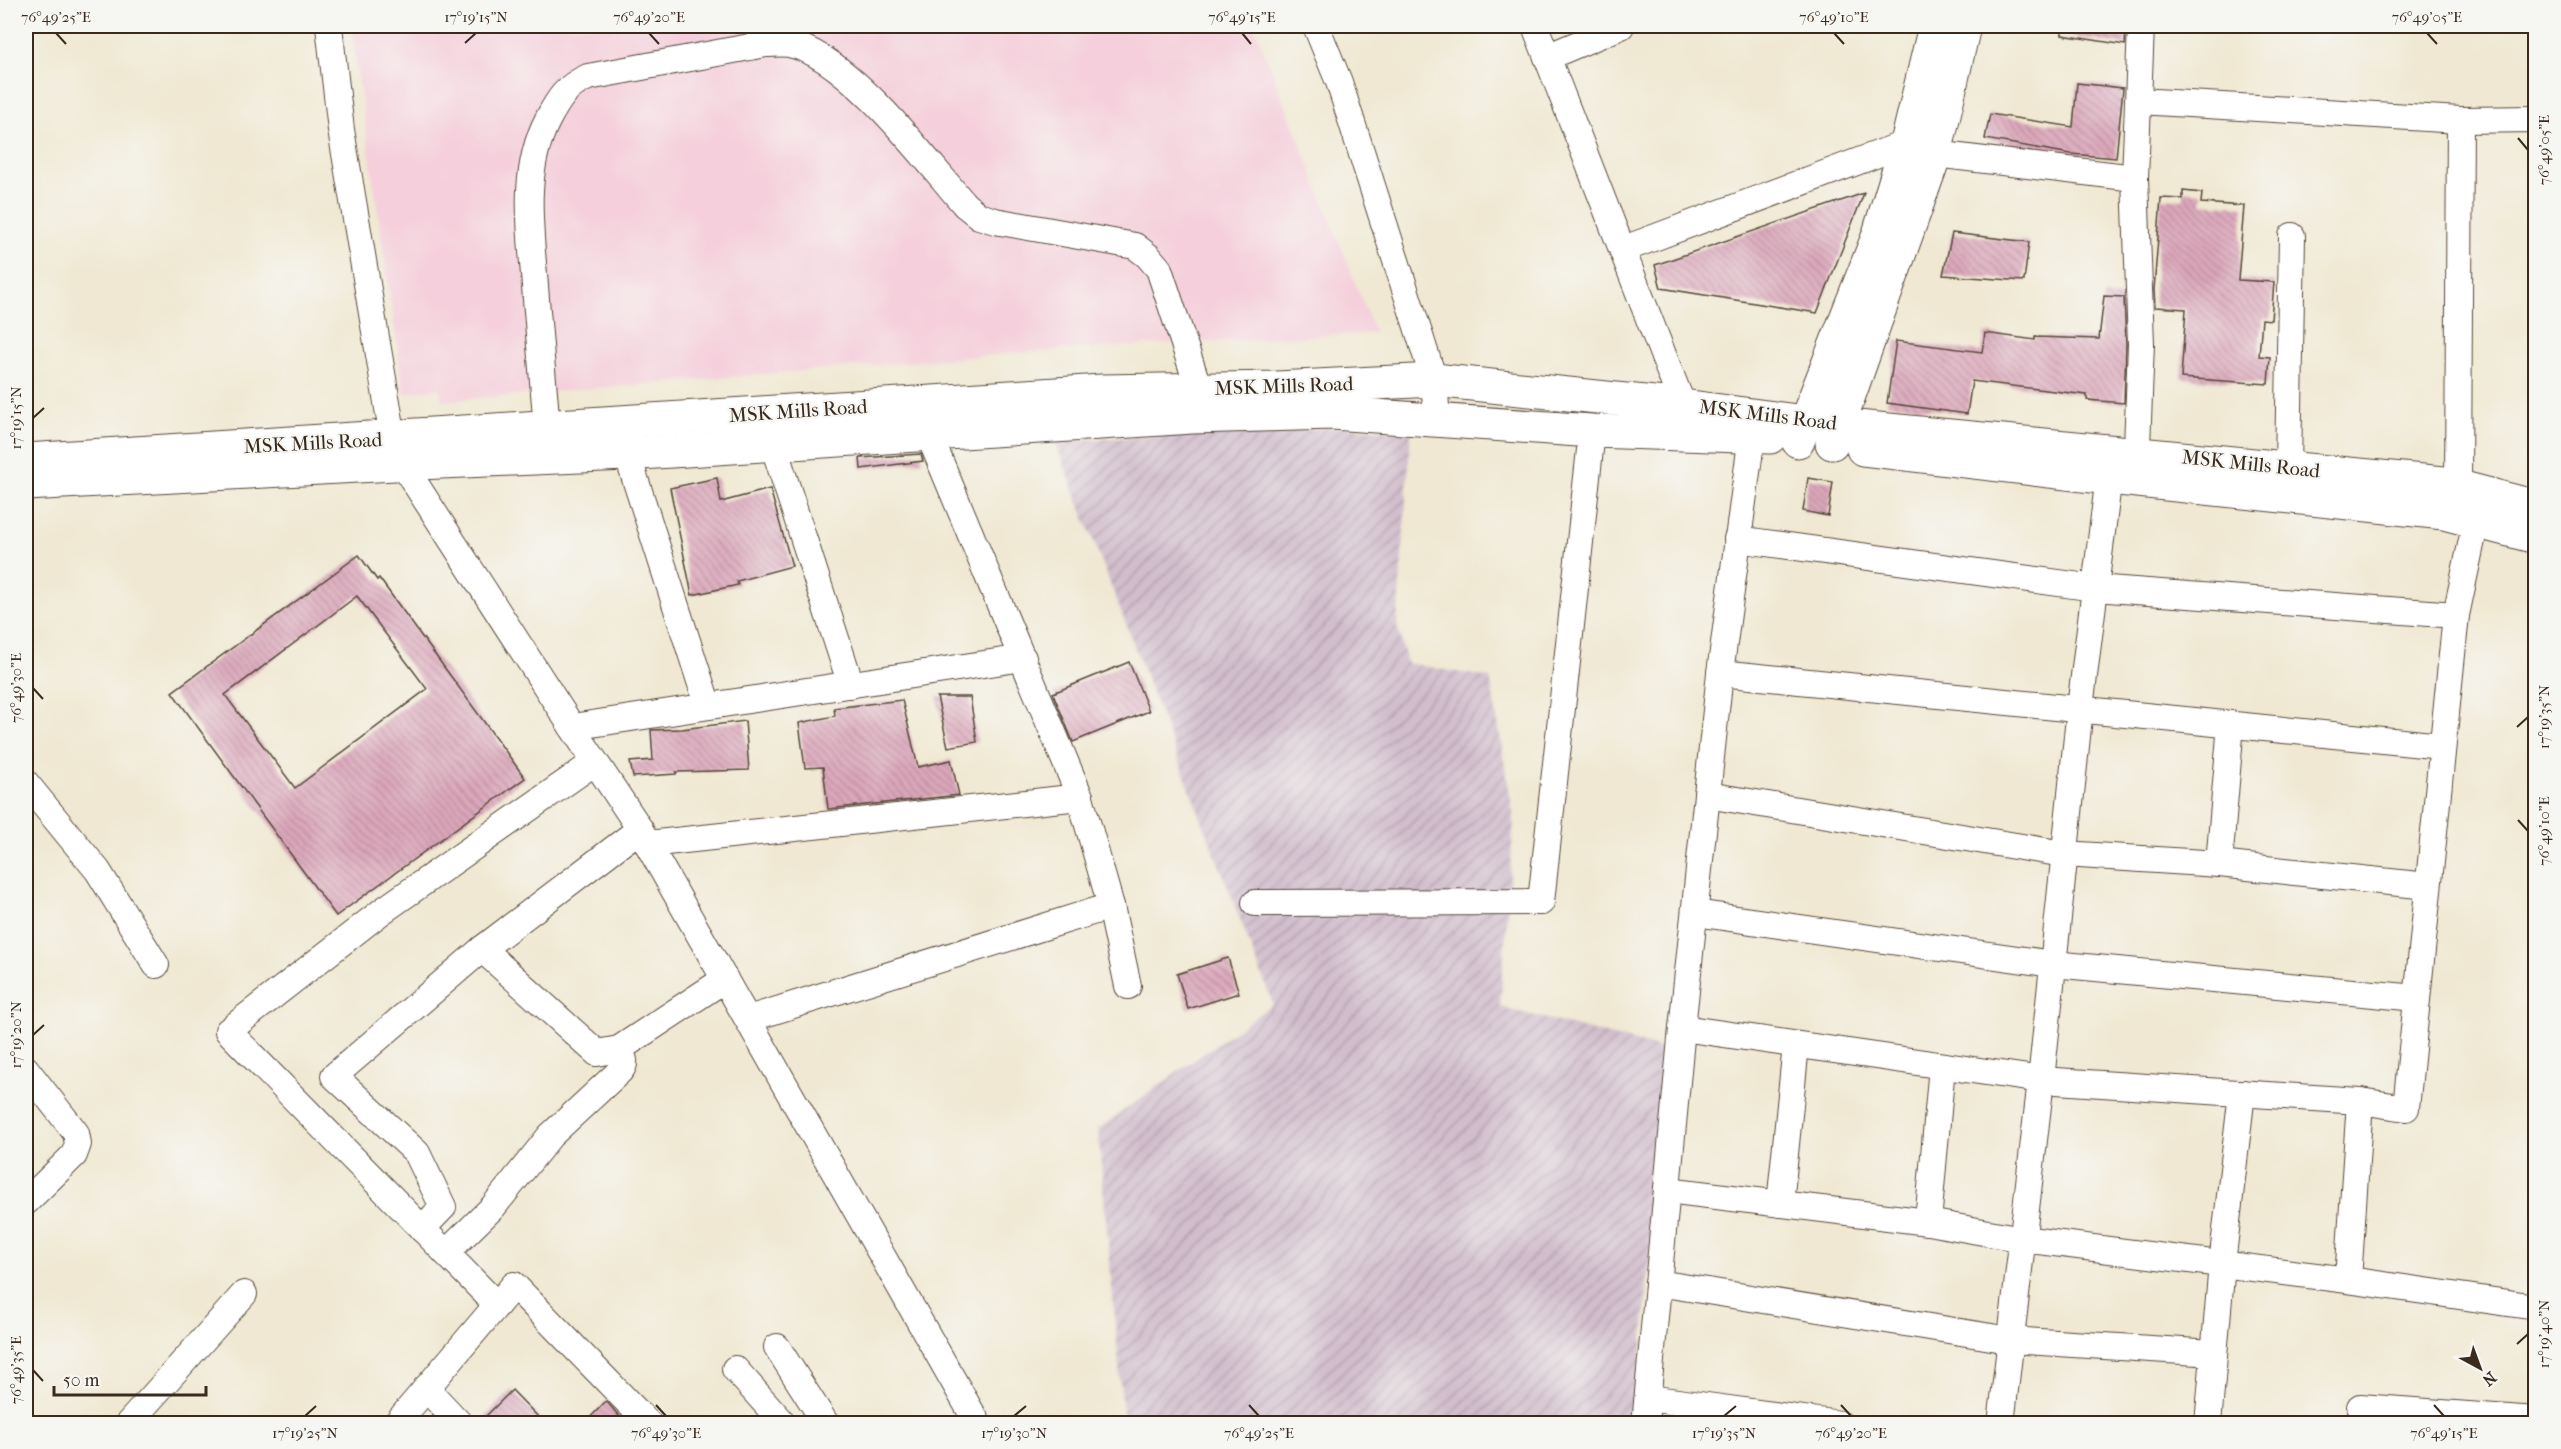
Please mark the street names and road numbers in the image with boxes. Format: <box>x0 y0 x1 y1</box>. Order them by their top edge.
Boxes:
street label: MSK Mills Road <box>1214 372 1355 400</box>
street label: MSK Mills Road <box>728 395 869 427</box>
street label: MSK Mills Road <box>1698 395 1839 435</box>
street label: MSK Mills Road <box>243 428 384 458</box>
street label: MSK Mills Road <box>2181 445 2322 483</box>

